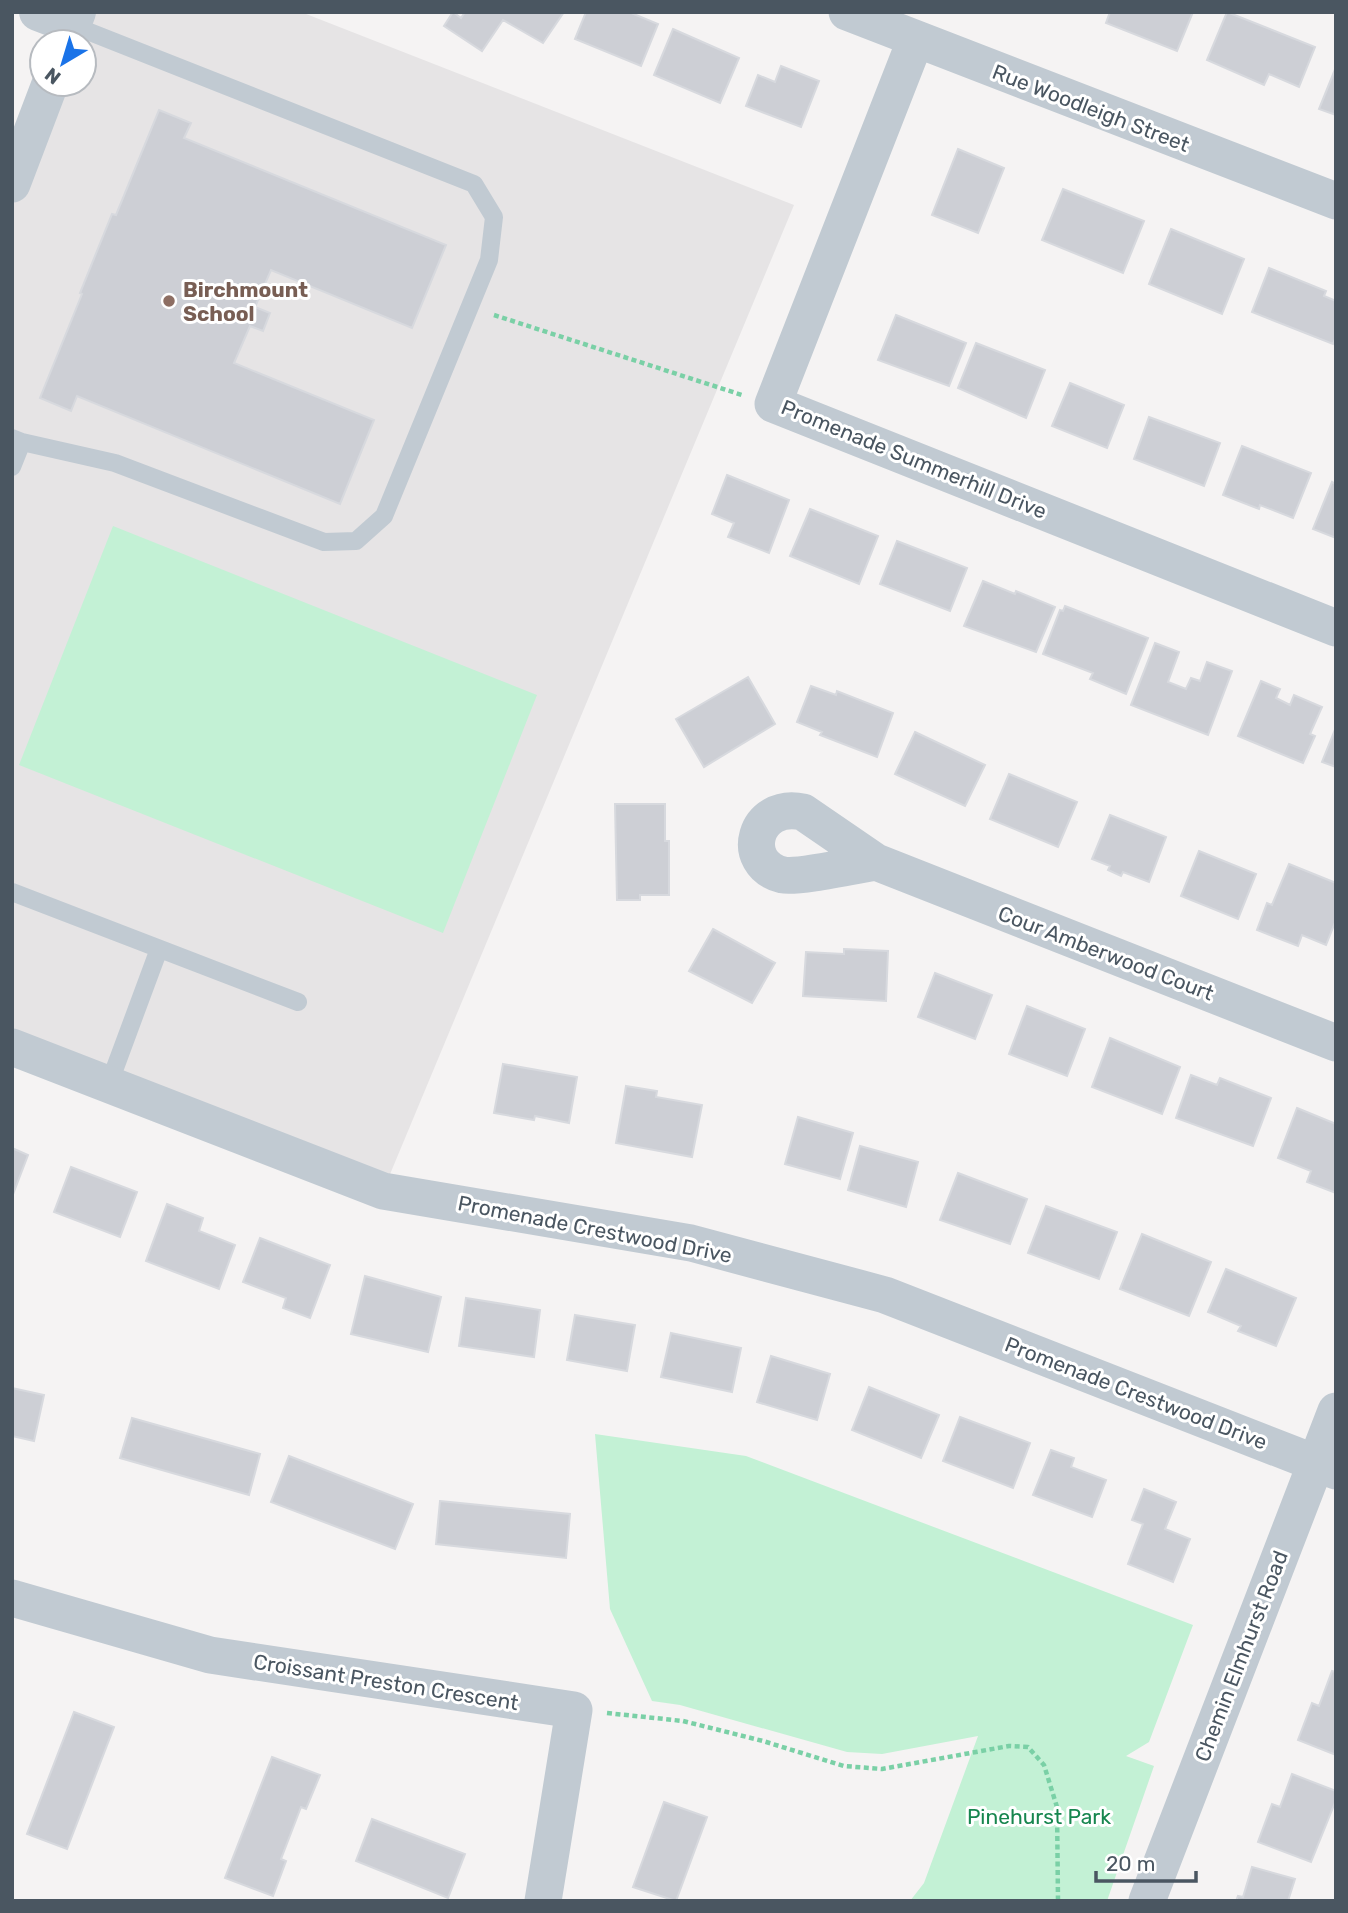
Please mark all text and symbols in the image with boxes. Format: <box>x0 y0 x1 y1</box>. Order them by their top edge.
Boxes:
north arrow <box>28 28 98 98</box>
street label: Rue Woodleigh Street <box>989 59 1193 157</box>
text: N <box>40 63 65 89</box>
place label: Birchmount School <box>183 277 308 326</box>
marker: Birchmount School <box>161 293 177 309</box>
street label: Promenade Summerhill Drive <box>778 394 1050 524</box>
street label: Cour Amberwood Court <box>995 900 1217 1006</box>
street label: Promenade Crestwood Drive <box>456 1190 734 1268</box>
street label: Promenade Crestwood Drive <box>1001 1331 1271 1455</box>
street label: Chemin Elmhurst Road <box>1189 1547 1293 1765</box>
street label: Croissant Preston Crescent <box>252 1649 520 1715</box>
park label: Pinehurst Park <box>967 1804 1111 1829</box>
scale bar <box>1096 1840 1196 1884</box>
text: 20 m <box>1106 1851 1155 1876</box>

